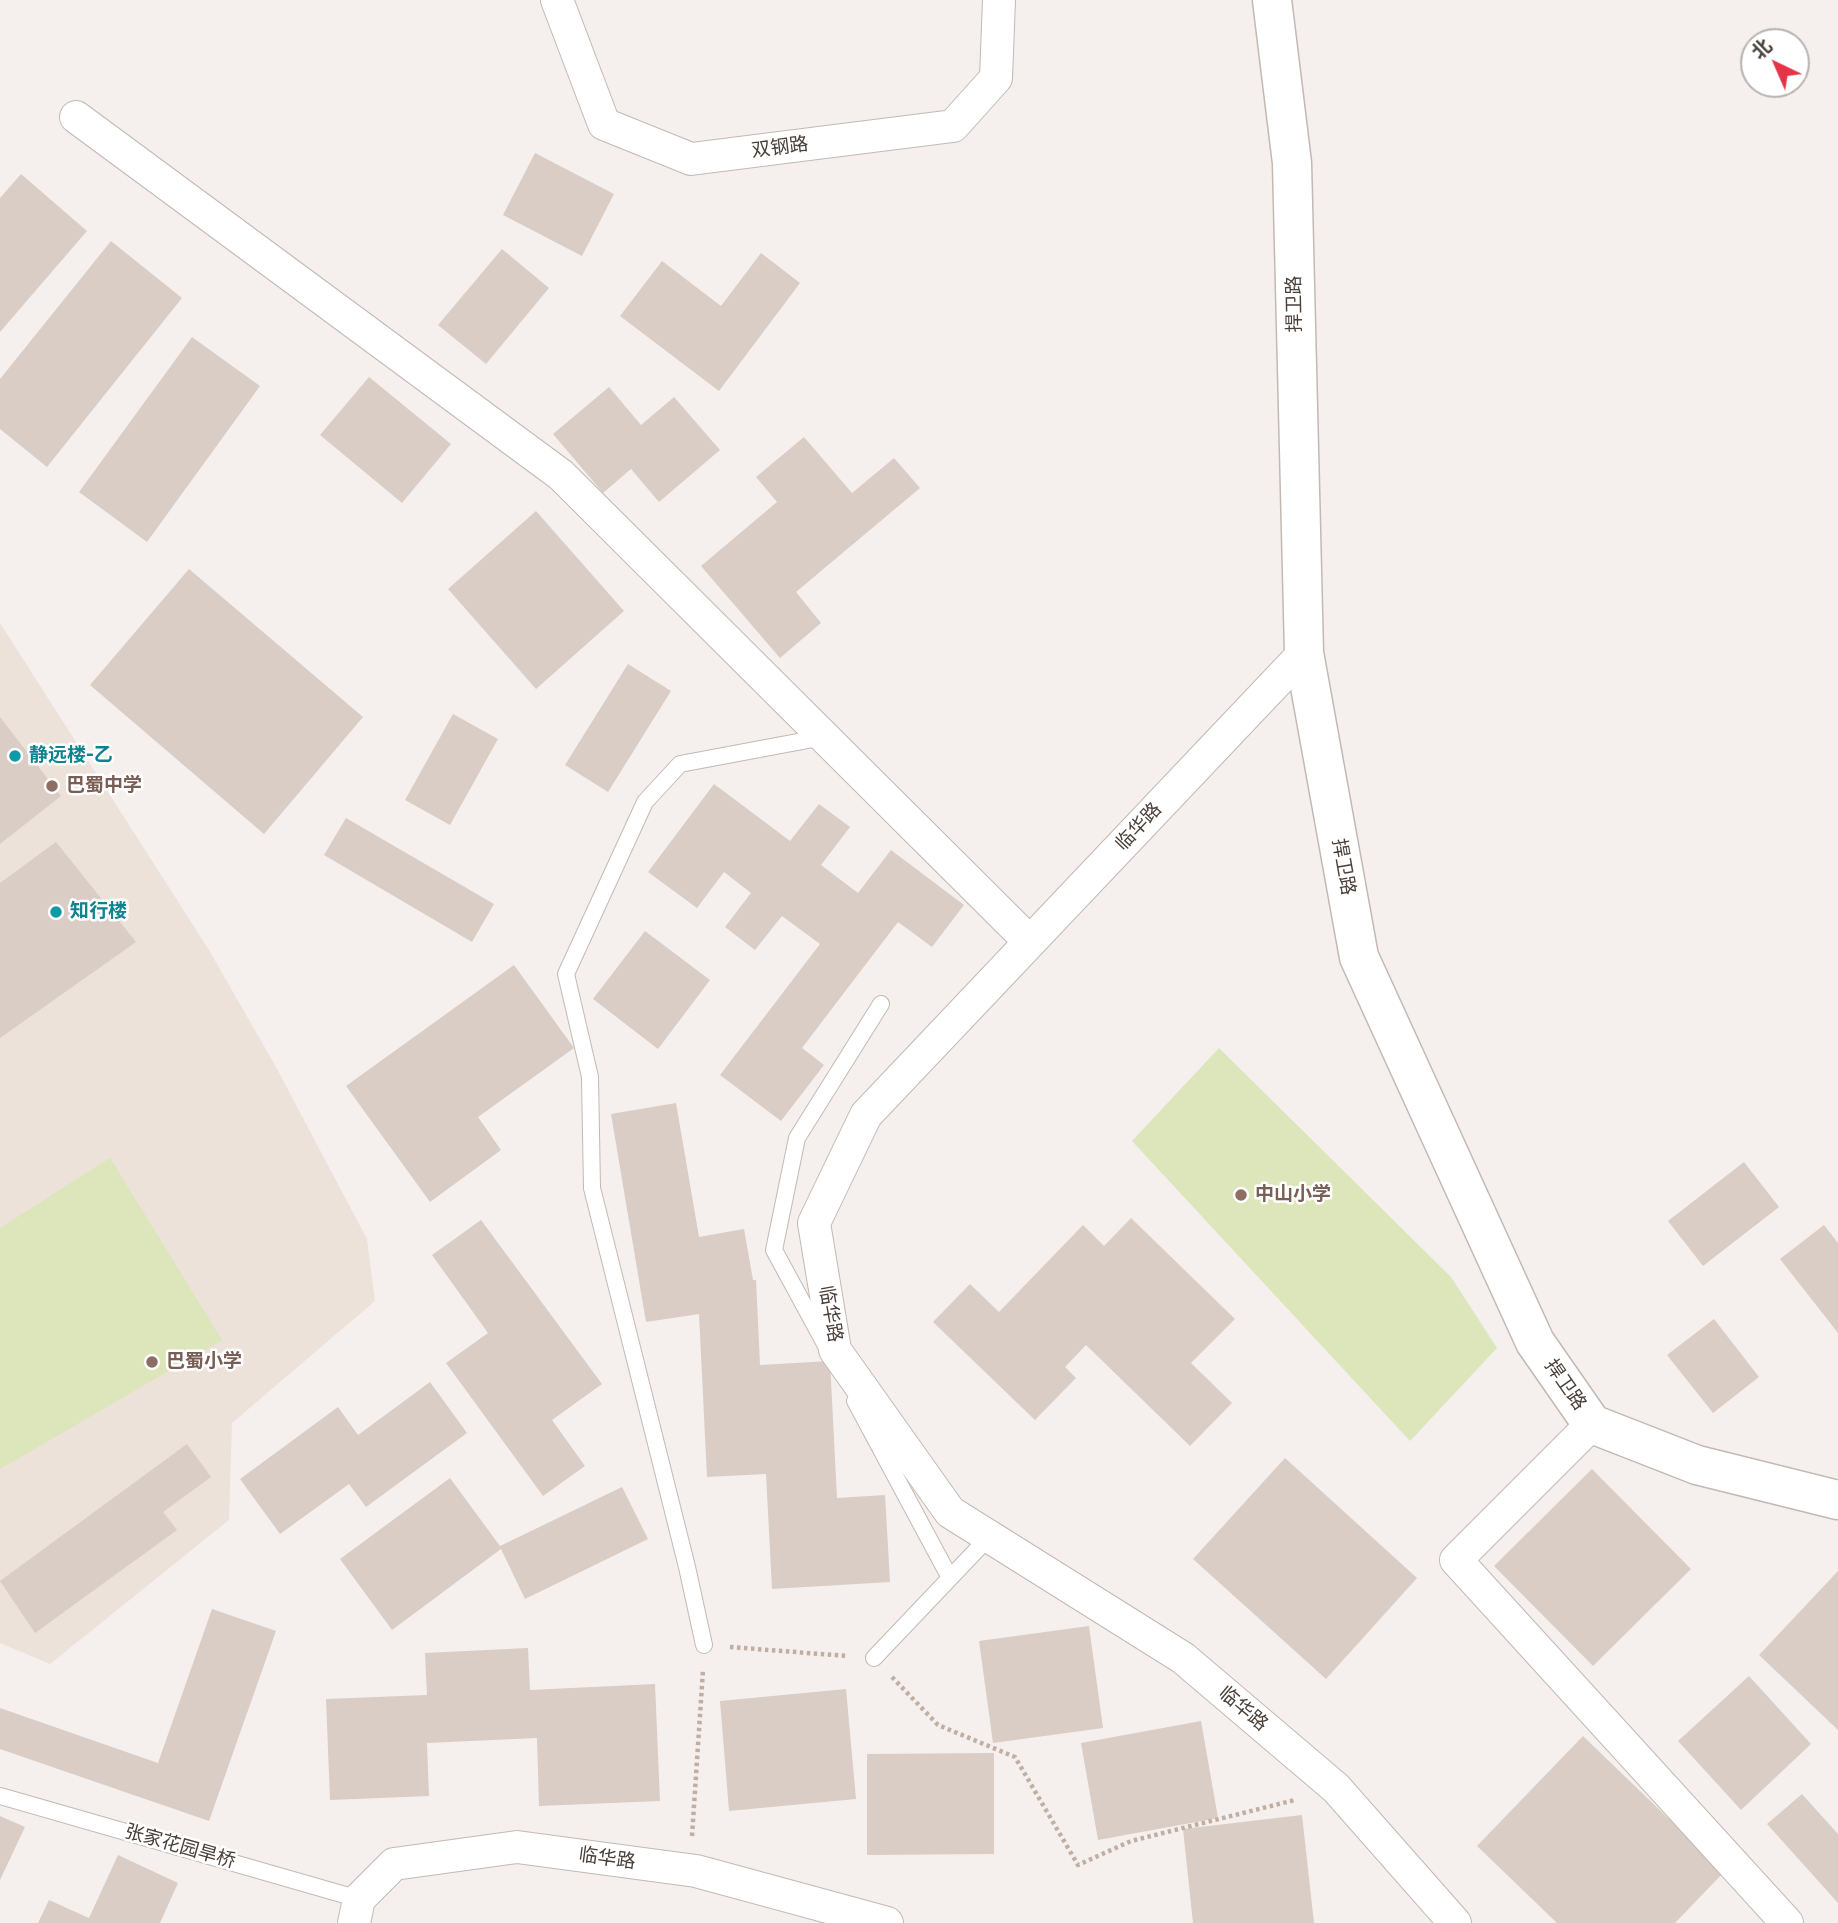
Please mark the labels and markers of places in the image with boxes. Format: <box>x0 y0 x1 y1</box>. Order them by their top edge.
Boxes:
place label: 静远楼-乙 <box>29 745 113 767</box>
marker: 静远楼-乙 <box>7 748 23 764</box>
place label: 巴蜀中学 <box>66 775 142 797</box>
marker: 巴蜀中学 <box>44 778 60 794</box>
place label: 知行楼 <box>70 901 127 923</box>
marker: 知行楼 <box>48 904 64 920</box>
place label: 中山小学 <box>1255 1184 1331 1206</box>
marker: 中山小学 <box>1233 1187 1249 1203</box>
place label: 巴蜀小学 <box>166 1351 242 1373</box>
marker: 巴蜀小学 <box>144 1354 160 1370</box>

